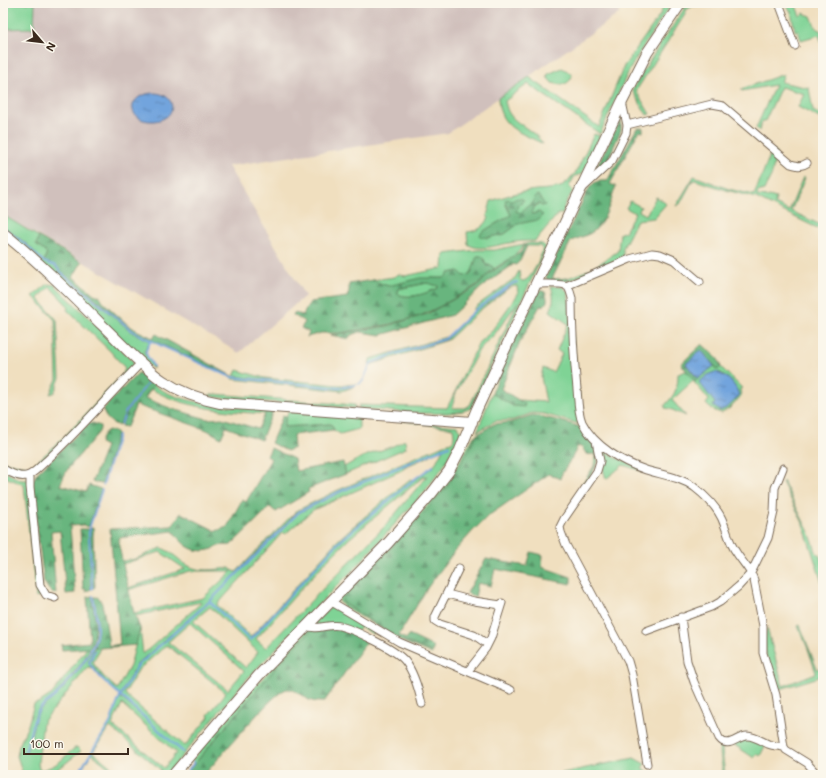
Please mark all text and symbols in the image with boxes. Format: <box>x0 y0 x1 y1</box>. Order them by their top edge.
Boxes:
north arrow <box>22 22 62 62</box>
text: N <box>43 40 60 54</box>
scale bar <box>24 730 128 756</box>
text: 100 m <box>30 735 64 751</box>

